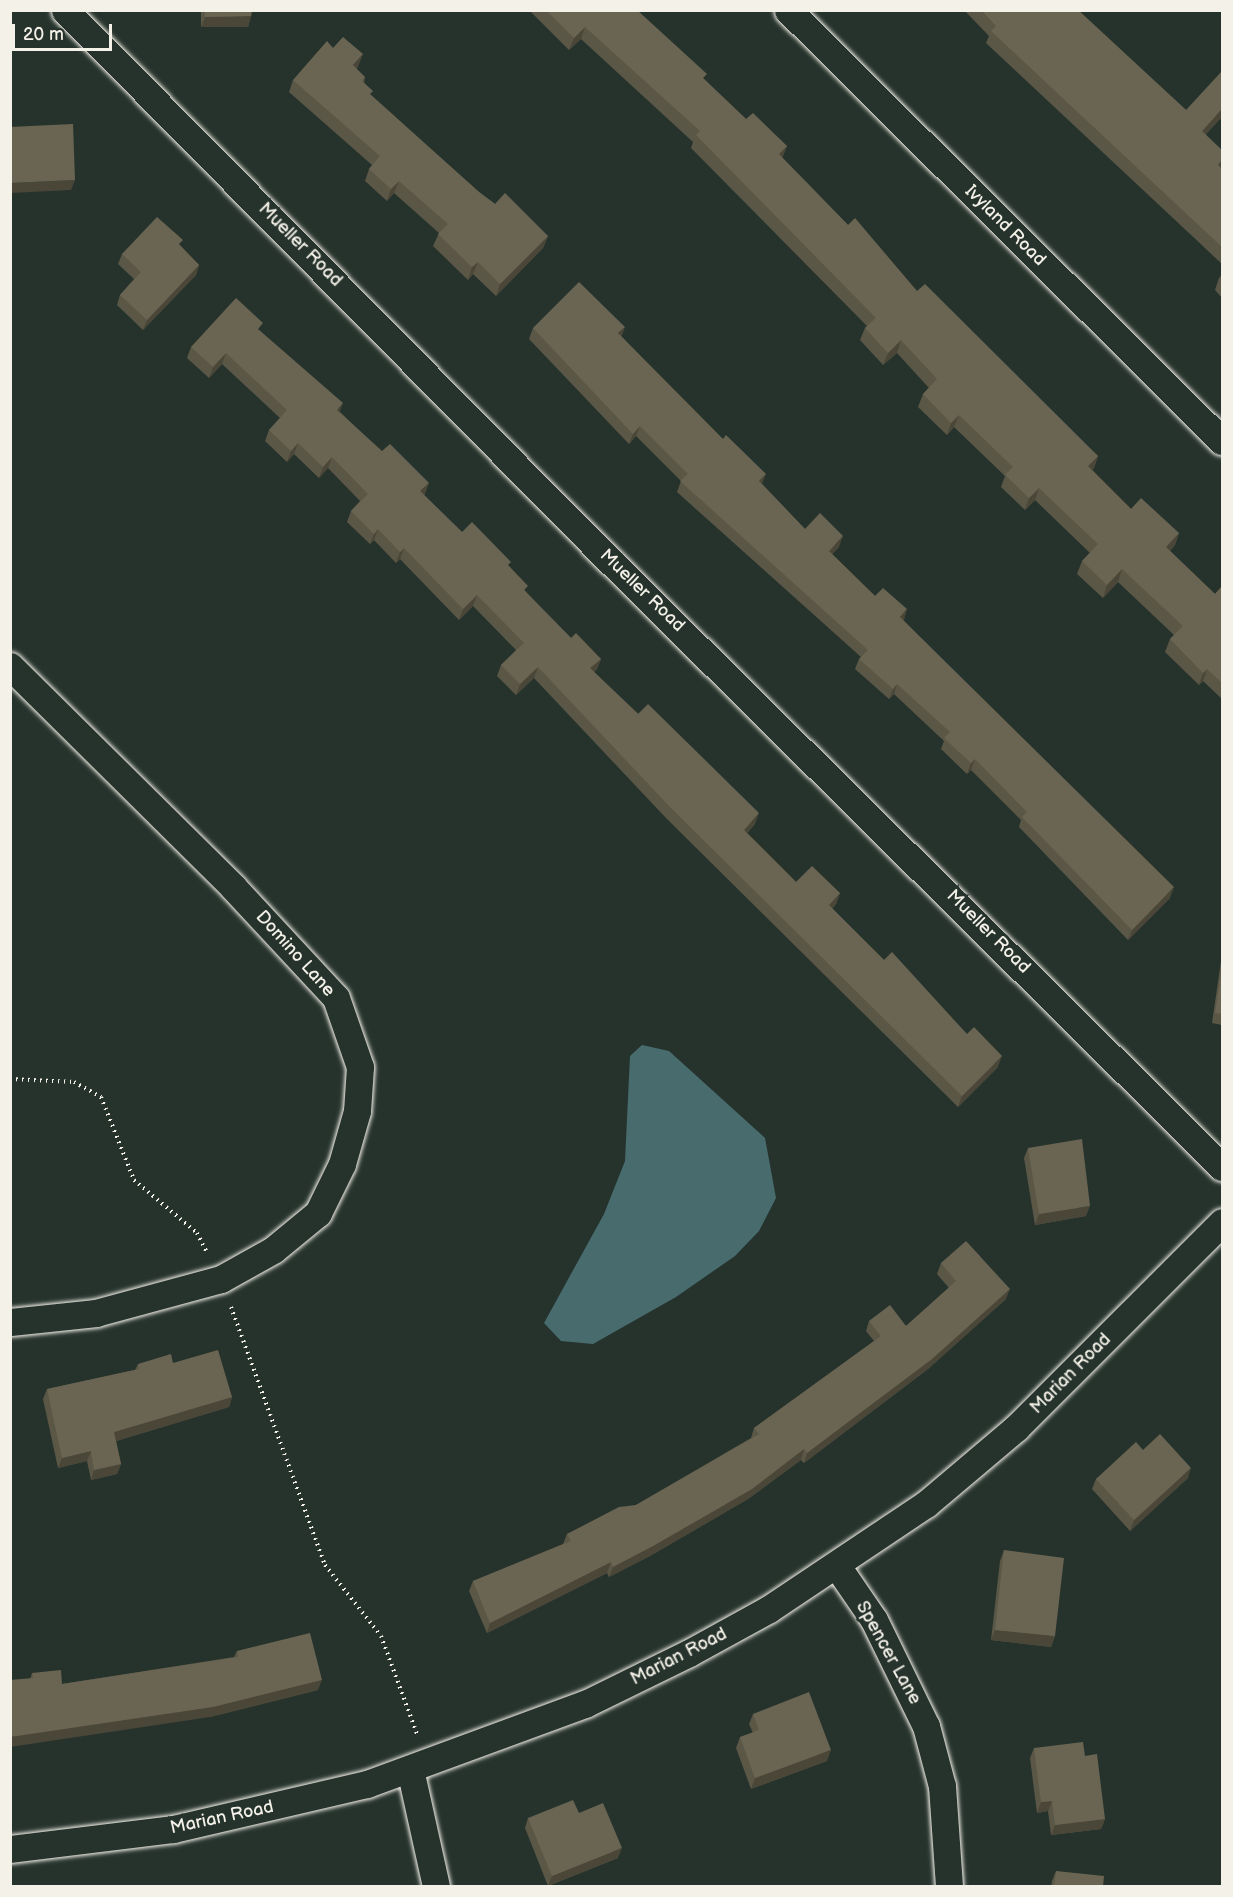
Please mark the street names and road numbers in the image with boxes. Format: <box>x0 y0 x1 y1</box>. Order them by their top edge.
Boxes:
street label: Ivyland Road <box>960 181 1050 271</box>
street label: Mueller Road <box>254 199 346 291</box>
street label: Mueller Road <box>595 545 689 637</box>
street label: Mueller Road <box>942 886 1034 978</box>
street label: Domino Lane <box>251 907 339 1001</box>
street label: Marian Road <box>1026 1329 1116 1419</box>
street label: Spencer Lane <box>851 1598 925 1708</box>
street label: Marian Road <box>627 1624 731 1690</box>
street label: Marian Road <box>168 1797 276 1839</box>

